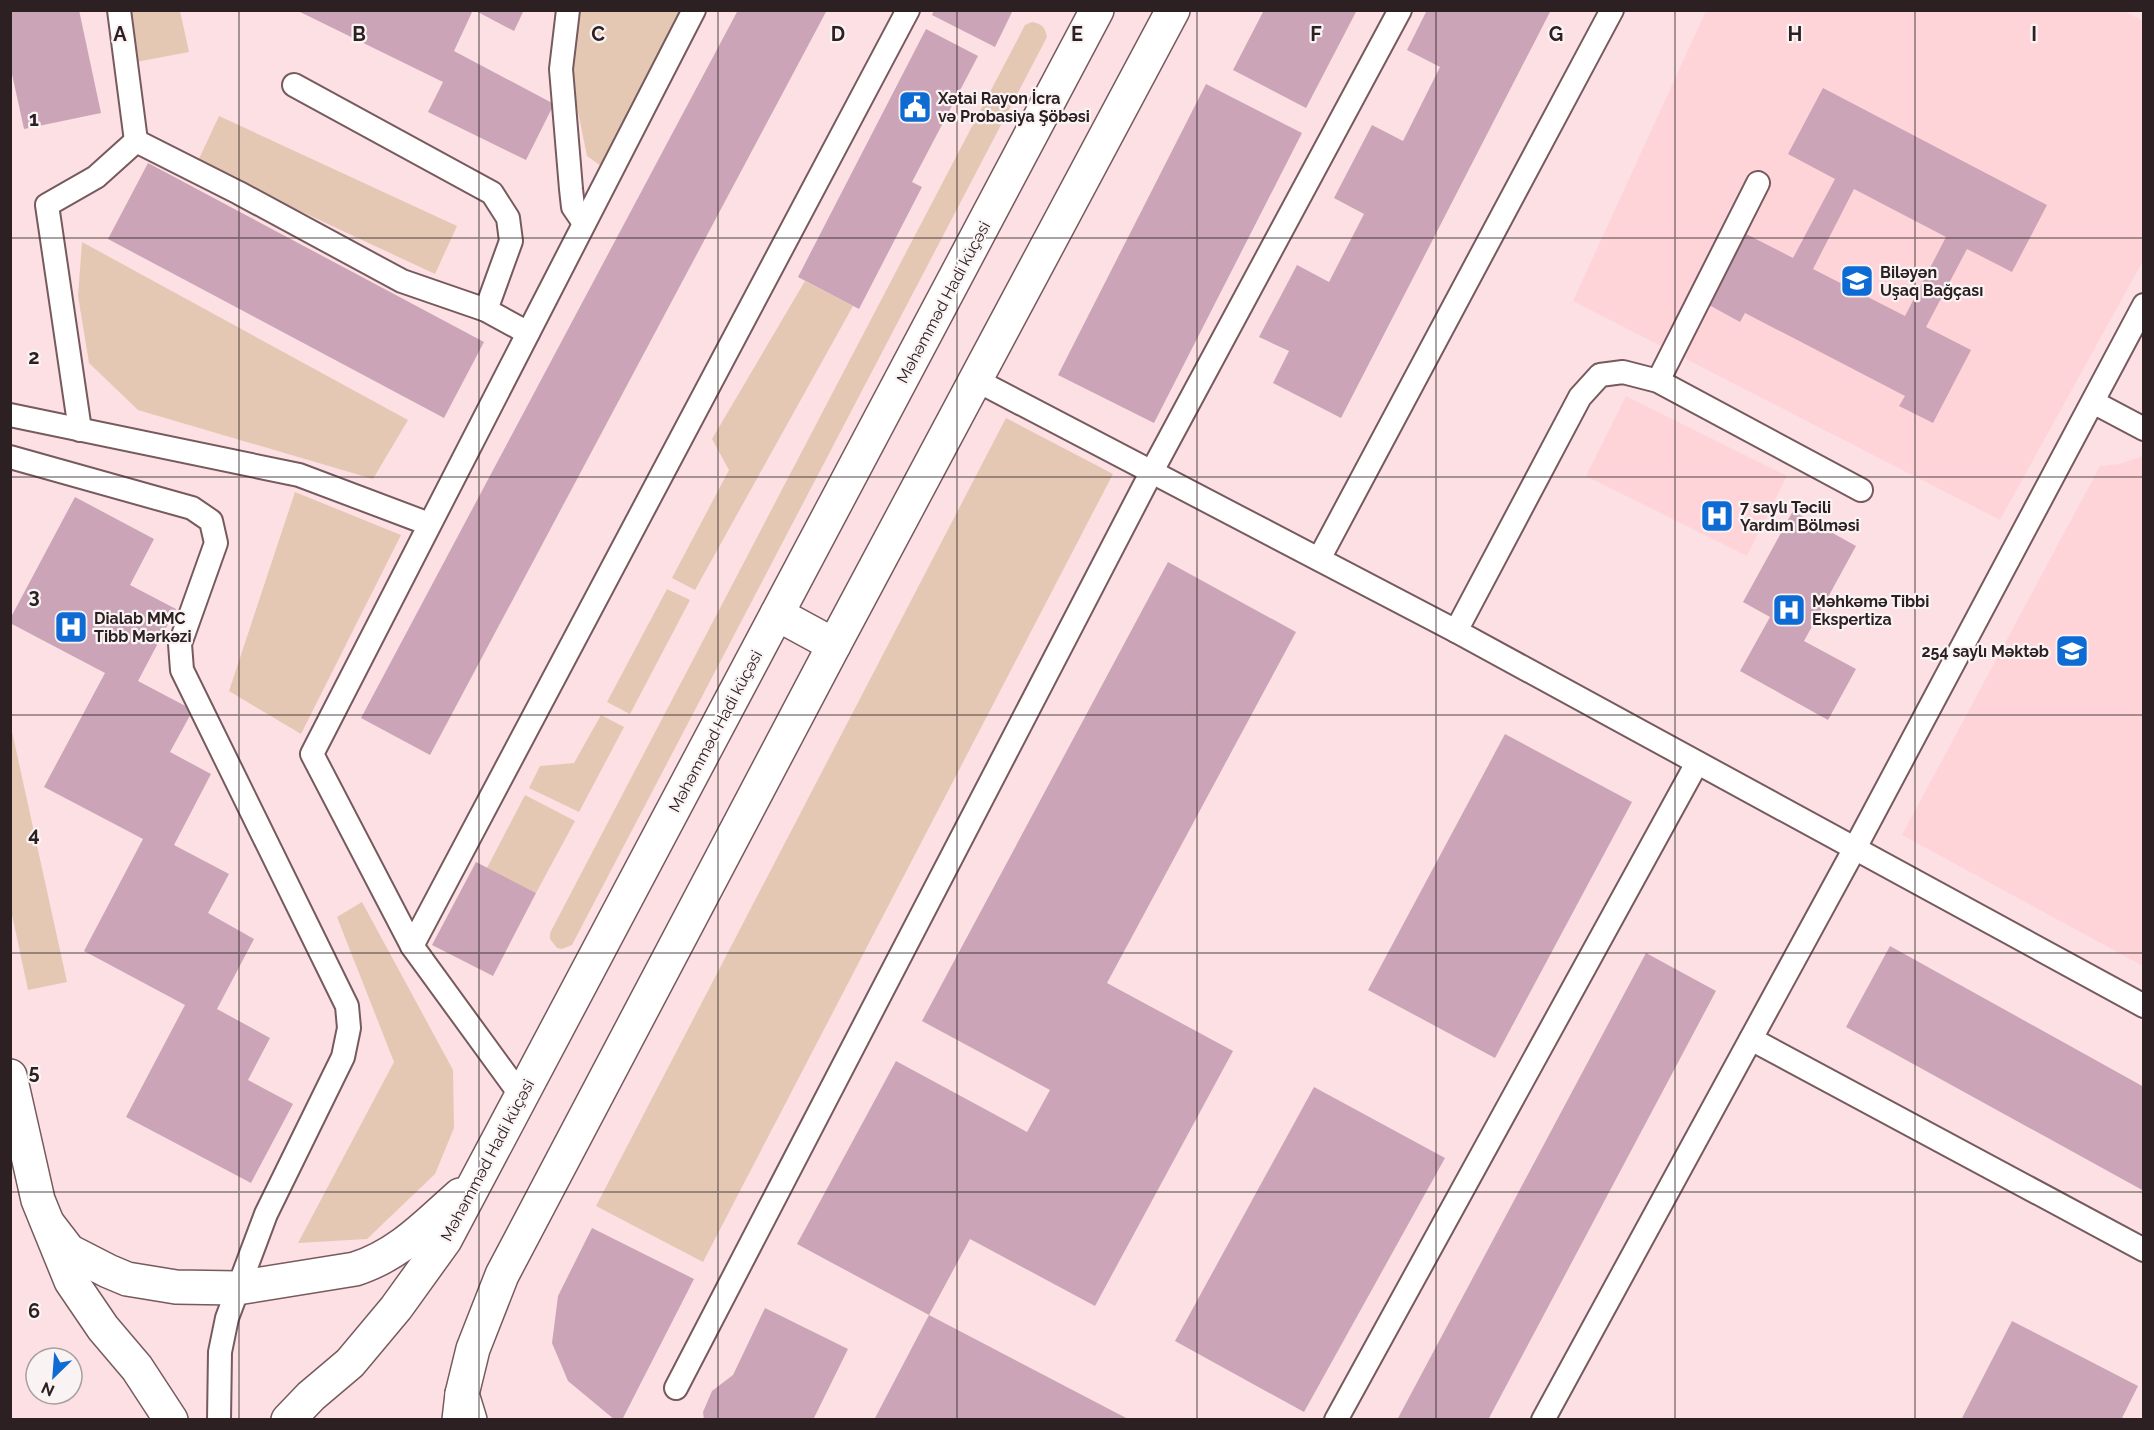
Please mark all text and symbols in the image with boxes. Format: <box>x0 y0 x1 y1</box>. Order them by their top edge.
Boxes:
text: A <box>113 22 127 46</box>
text: B <box>352 22 366 46</box>
text: C <box>591 22 605 46</box>
text: D <box>831 22 845 46</box>
text: E <box>1071 22 1083 46</box>
text: F <box>1310 22 1322 46</box>
text: G <box>1549 22 1563 46</box>
text: H <box>1788 22 1802 46</box>
text: I <box>2031 22 2037 46</box>
place label: Xətai Rayon İcra və Probasiya Şöbəsi <box>937 88 1090 126</box>
public building icon: Xətai Rayon İcra və Probasiya Şöbəsi <box>897 89 933 125</box>
text: 1 <box>29 107 39 131</box>
street label: Məhəmməd Hadi küçəsi <box>893 218 994 386</box>
school or university icon: Biləyən Uşaq Bağçası <box>1839 263 1875 299</box>
place label: Biləyən Uşaq Bağçası <box>1880 263 1983 300</box>
text: 2 <box>28 345 40 369</box>
hospital icon: 7 saylı Təcili Yardım Bölməsi <box>1699 498 1735 534</box>
place label: 7 saylı Təcili Yardım Bölməsi <box>1740 498 1860 535</box>
text: 3 <box>28 584 40 608</box>
hospital icon: Məhkəmə Tibbi Ekspertiza <box>1771 592 1807 628</box>
place label: Məhkəmə Tibbi Ekspertiza <box>1812 592 1929 629</box>
hospital icon: Dialab MMC Tibb Mərkəzi <box>53 609 89 645</box>
place label: Dialab MMC Tibb Mərkəzi <box>94 609 192 646</box>
school or university icon: 254 saylı Məktəb <box>2054 633 2090 669</box>
place label: 254 saylı Məktəb <box>1922 642 2049 661</box>
street label: Məhəmməd Hadi küçəsi <box>665 647 766 815</box>
text: 4 <box>28 822 40 846</box>
text: 5 <box>28 1060 40 1084</box>
street label: Məhəmməd Hadi küçəsi <box>437 1076 538 1244</box>
text: 6 <box>28 1299 40 1323</box>
north arrow <box>24 1346 84 1406</box>
text: N <box>38 1378 57 1400</box>

